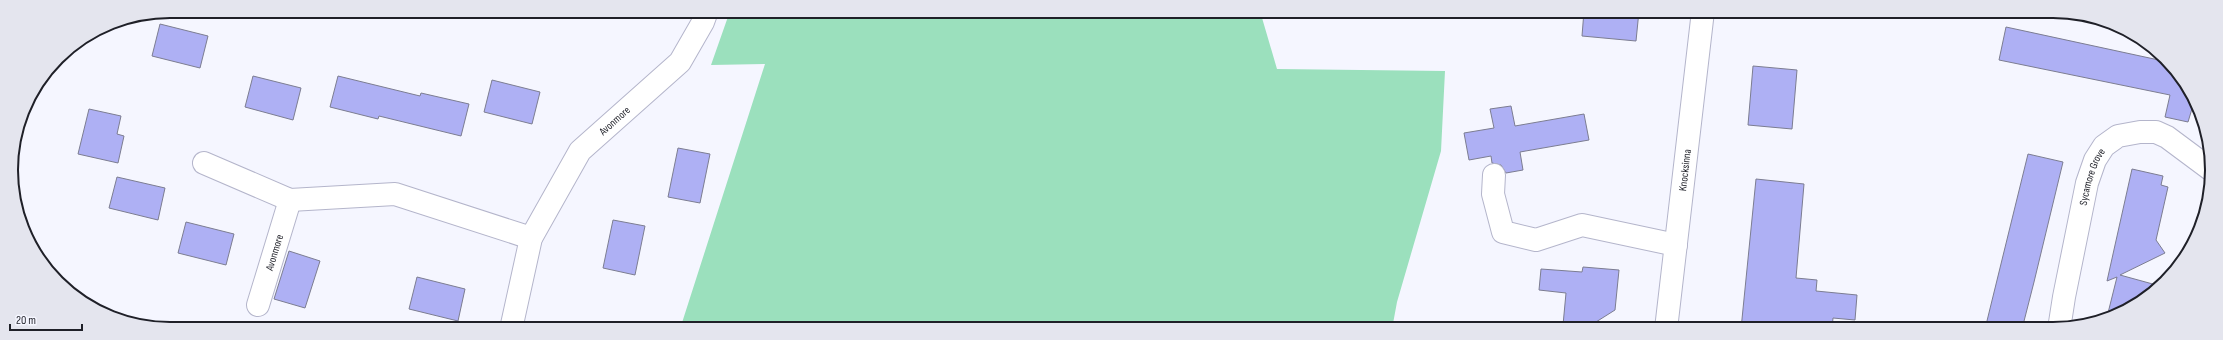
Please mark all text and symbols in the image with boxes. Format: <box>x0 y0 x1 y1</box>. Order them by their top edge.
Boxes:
street label: Avonmore <box>596 104 633 139</box>
street label: Sycamore Grove <box>2077 146 2108 207</box>
street label: Knocksinna <box>1676 148 1694 192</box>
street label: Avonmore <box>263 233 286 273</box>
scale bar <box>10 306 82 332</box>
text: 20 m <box>16 313 36 328</box>

